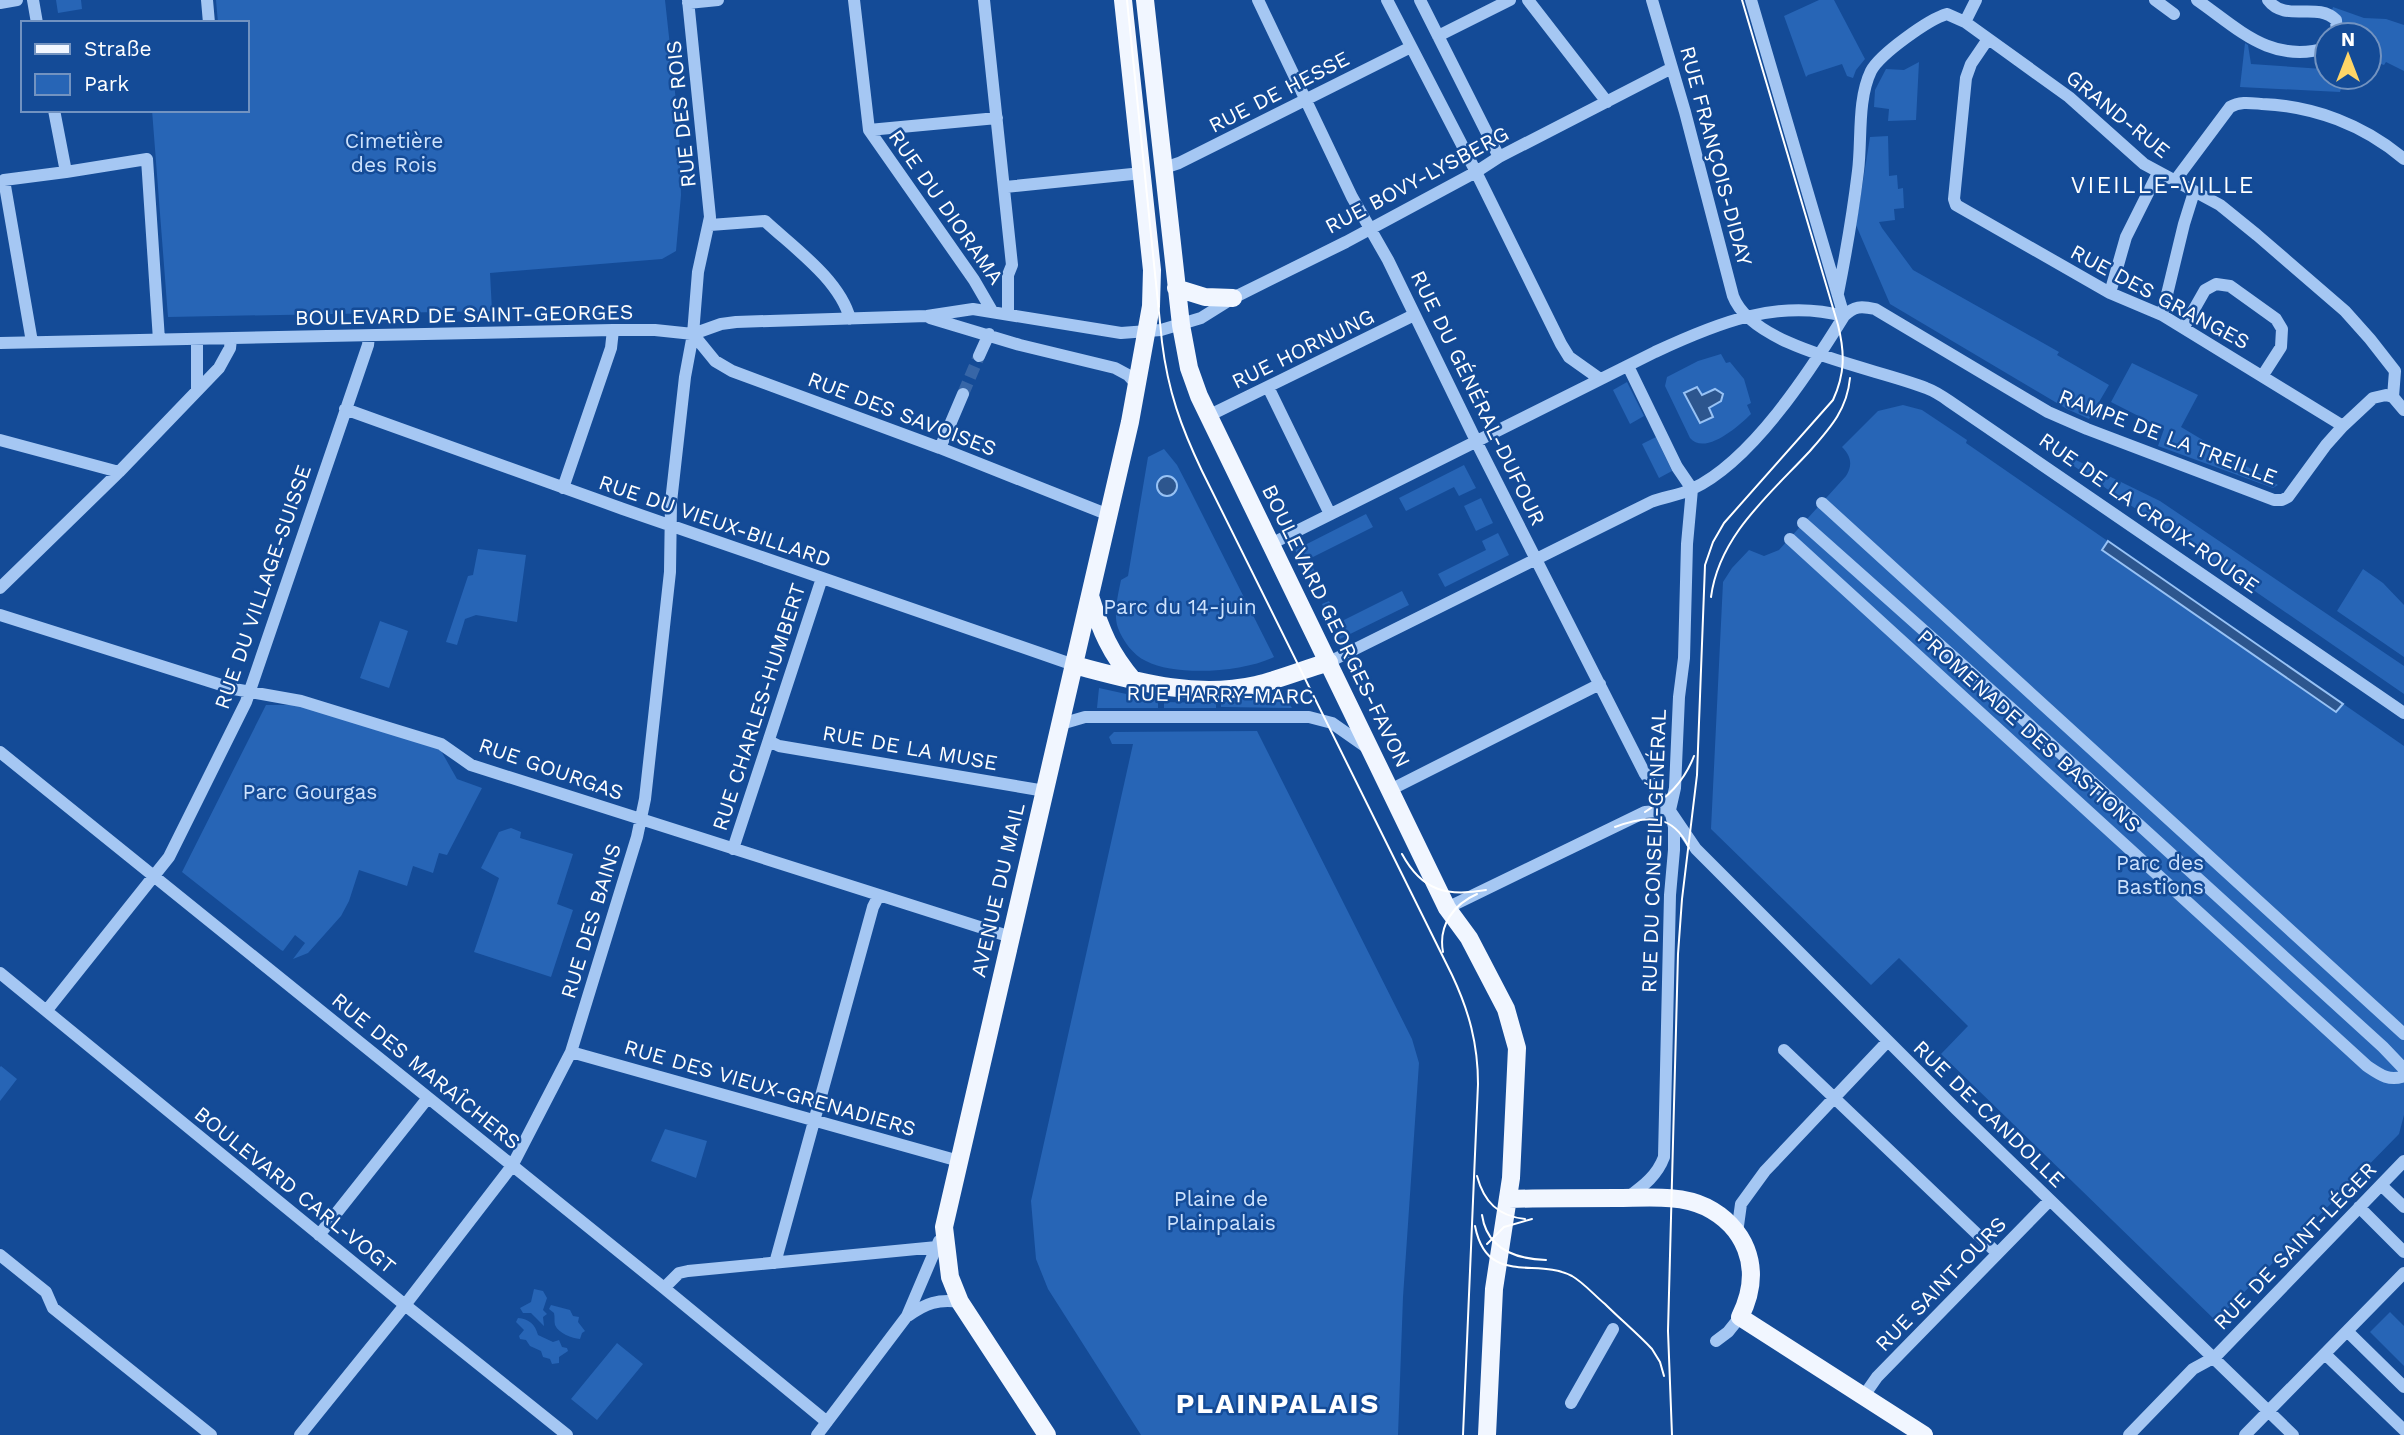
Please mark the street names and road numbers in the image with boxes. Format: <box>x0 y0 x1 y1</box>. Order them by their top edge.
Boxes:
street label: RUE DES ROIS <box>660 39 701 189</box>
street label: RUE FRANÇOIS-DIDAY <box>1675 43 1758 268</box>
street label: RUE DE HESSE <box>1204 45 1353 138</box>
street label: GRAND-RUE <box>2061 64 2175 163</box>
street label: RUE BOVY-LYSBERG <box>1321 121 1513 239</box>
street label: RUE DU DIORAMA <box>884 124 1009 289</box>
street label: RUE DES GRANGES <box>2066 239 2254 354</box>
street label: RUE DU GÉNÉRAL-DUFOUR <box>1406 266 1551 529</box>
street label: BOULEVARD DE SAINT-GEORGES <box>295 299 633 330</box>
street label: RUE HORNUNG <box>1227 303 1378 394</box>
street label: RUE DES SAVOISES <box>804 366 1000 461</box>
street label: RAMPE DE LA TREILLE <box>2056 383 2281 490</box>
street label: RUE DE LA CROIX-ROUGE <box>2034 427 2264 598</box>
street label: RUE DU VILLAGE-SUISSE <box>209 461 316 712</box>
street label: RUE DU VIEUX-BILLARD <box>596 469 835 572</box>
street label: BOULEVARD GEORGES-FAVON <box>1257 480 1416 771</box>
street label: RUE CHARLES-HUMBERT <box>707 580 810 834</box>
street label: PROMENADE DES BASTIONS <box>1913 624 2146 837</box>
street label: RUE HARRY-MARC <box>1126 680 1314 709</box>
street label: RUE DU CONSEIL-GÉNÉRAL <box>1636 708 1671 994</box>
street label: RUE DE LA MUSE <box>821 720 1000 775</box>
street label: RUE GOURGAS <box>476 732 627 805</box>
street label: AVENUE DU MAIL <box>965 800 1030 980</box>
street label: RUE DES BAINS <box>555 840 626 1001</box>
street label: RUE DES MARAÎCHERS <box>327 987 526 1154</box>
street label: RUE DES VIEUX-GRENADIERS <box>621 1034 919 1141</box>
street label: RUE DE-CANDOLLE <box>1908 1035 2070 1192</box>
street label: BOULEVARD CARL-VOGT <box>190 1101 401 1279</box>
street label: RUE DE SAINT-LÉGER <box>2208 1157 2381 1335</box>
street label: RUE SAINT-OURS <box>1870 1211 2011 1356</box>

